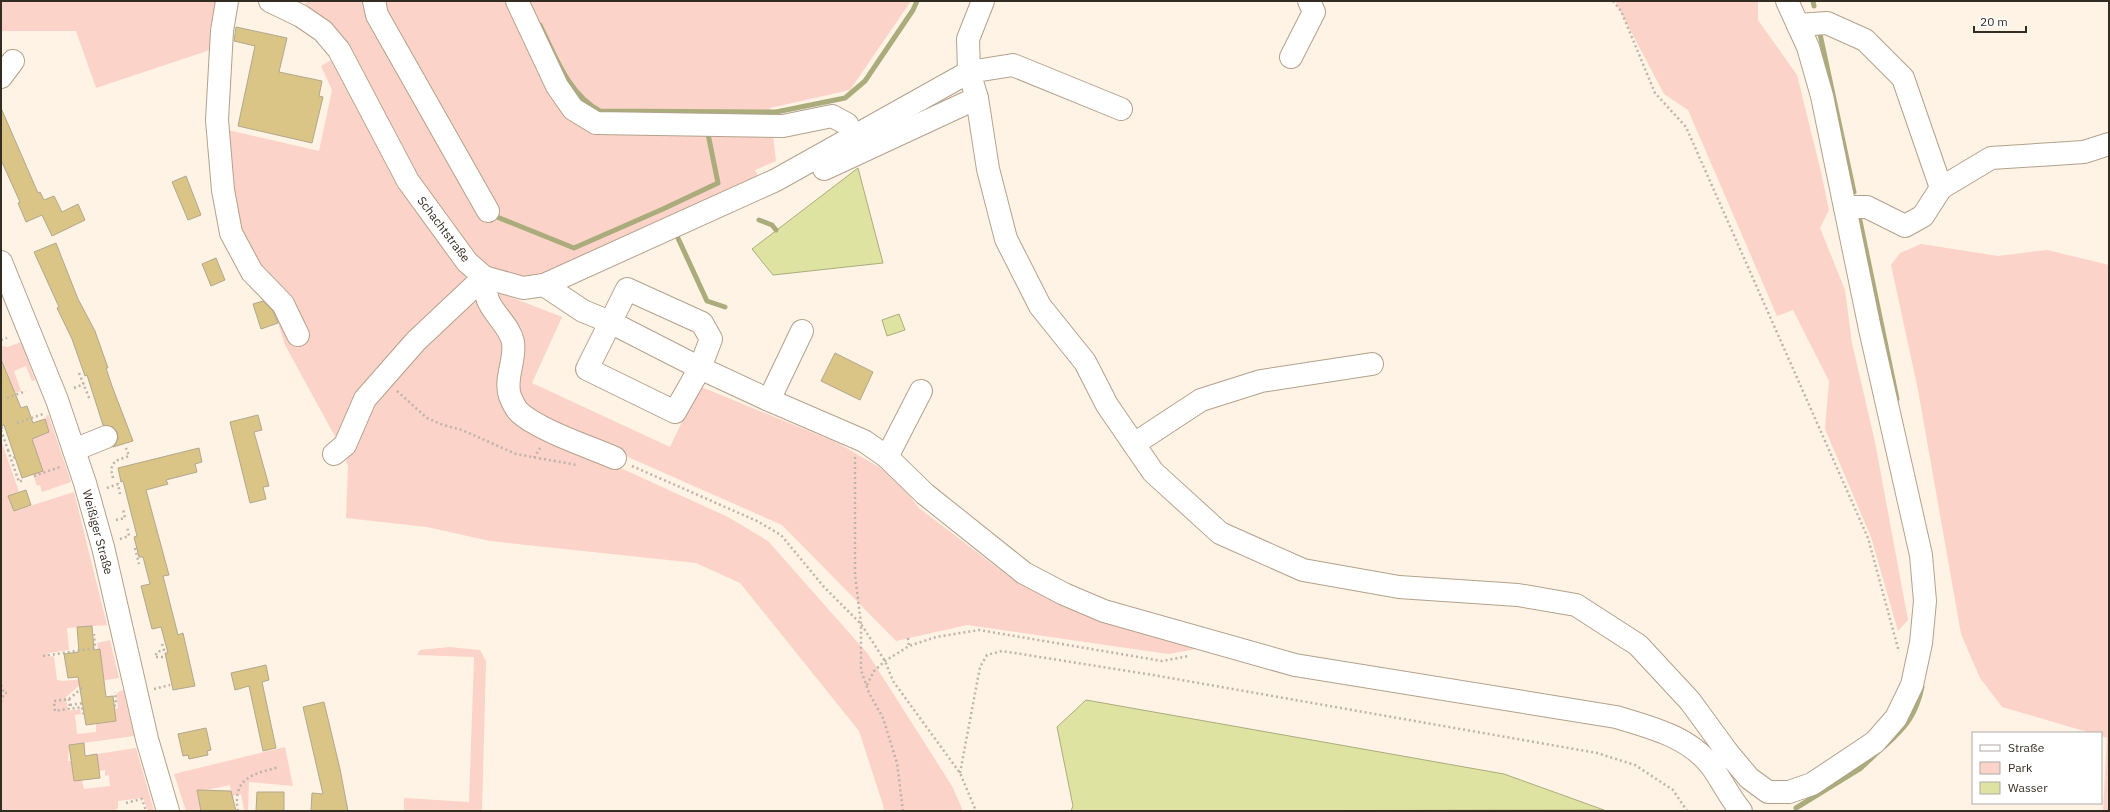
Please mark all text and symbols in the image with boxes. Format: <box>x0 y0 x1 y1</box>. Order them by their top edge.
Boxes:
scale bar <box>1974 8 2026 34</box>
text: 20 m <box>1980 14 2008 29</box>
street label: Schachtstraße <box>414 193 474 265</box>
street label: Weißiger Straße <box>79 488 117 576</box>
legend <box>1972 732 2102 804</box>
text: Straße <box>2008 740 2045 755</box>
text: Park <box>2008 760 2033 775</box>
text: Wasser <box>2008 780 2048 795</box>

